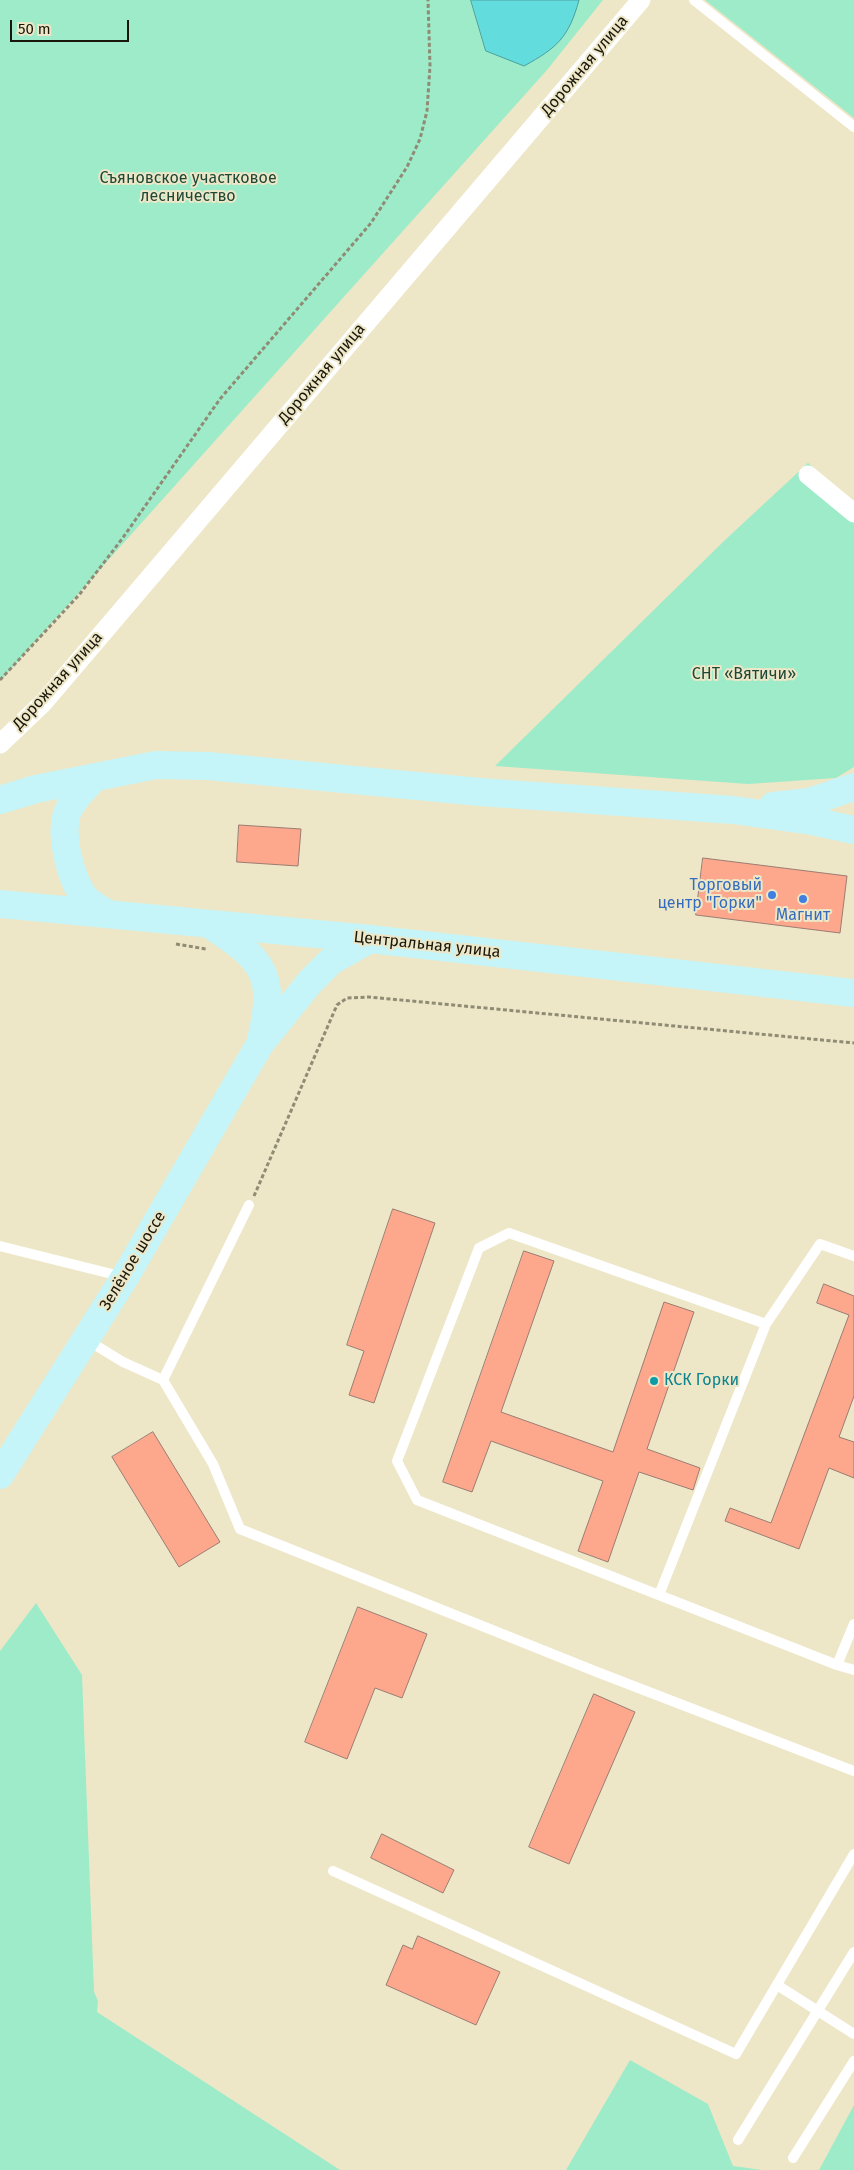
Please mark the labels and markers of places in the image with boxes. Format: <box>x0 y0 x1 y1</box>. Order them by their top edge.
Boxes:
place label: Торговый центр "Горки" <box>658 876 762 914</box>
marker: Торговый центр "Горки" <box>766 889 778 901</box>
marker: Магнит <box>797 893 809 905</box>
place label: Магнит <box>776 906 830 926</box>
place label: КСК Горки <box>664 1371 739 1391</box>
marker: КСК Горки <box>648 1375 660 1387</box>

